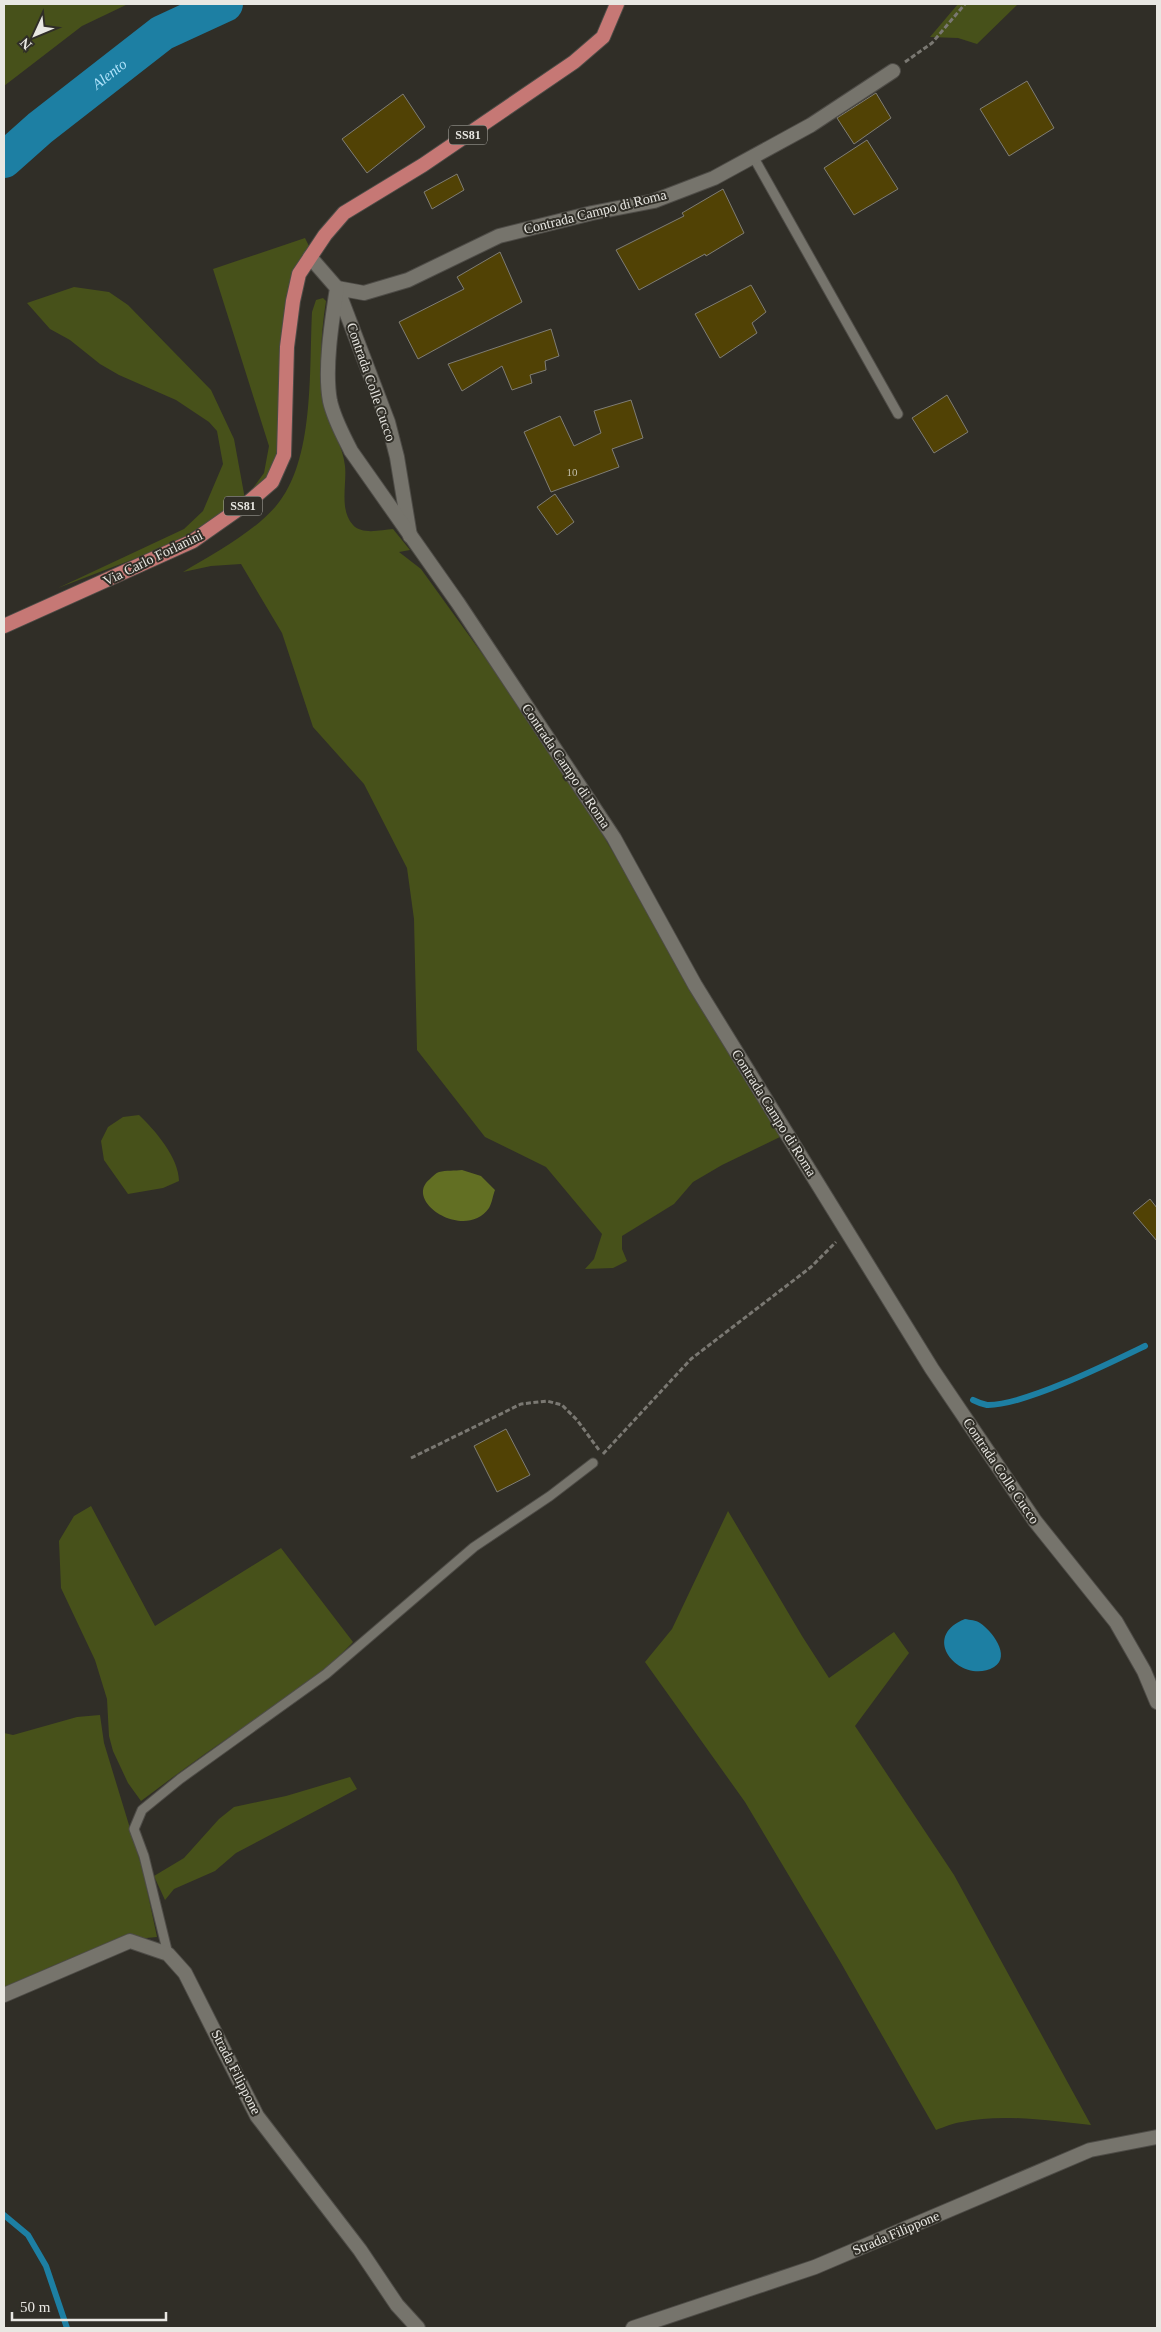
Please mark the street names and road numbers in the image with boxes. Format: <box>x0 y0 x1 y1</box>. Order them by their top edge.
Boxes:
road number: SS81 <box>449 126 487 144</box>
street label: Contrada Campo di Roma <box>522 187 669 237</box>
street label: Contrada Colle Cucco <box>344 321 398 443</box>
road number: SS81 <box>224 496 262 516</box>
street label: Via Carlo Forlanini <box>101 527 205 589</box>
street label: Contrada Campo di Roma <box>519 701 614 832</box>
street label: Contrada Campo di Roma <box>729 1047 820 1180</box>
street label: Contrada Colle Cucco <box>960 1415 1042 1527</box>
street label: Strada Filippone <box>208 2027 264 2117</box>
street label: Strada Filippone <box>850 2208 942 2258</box>

